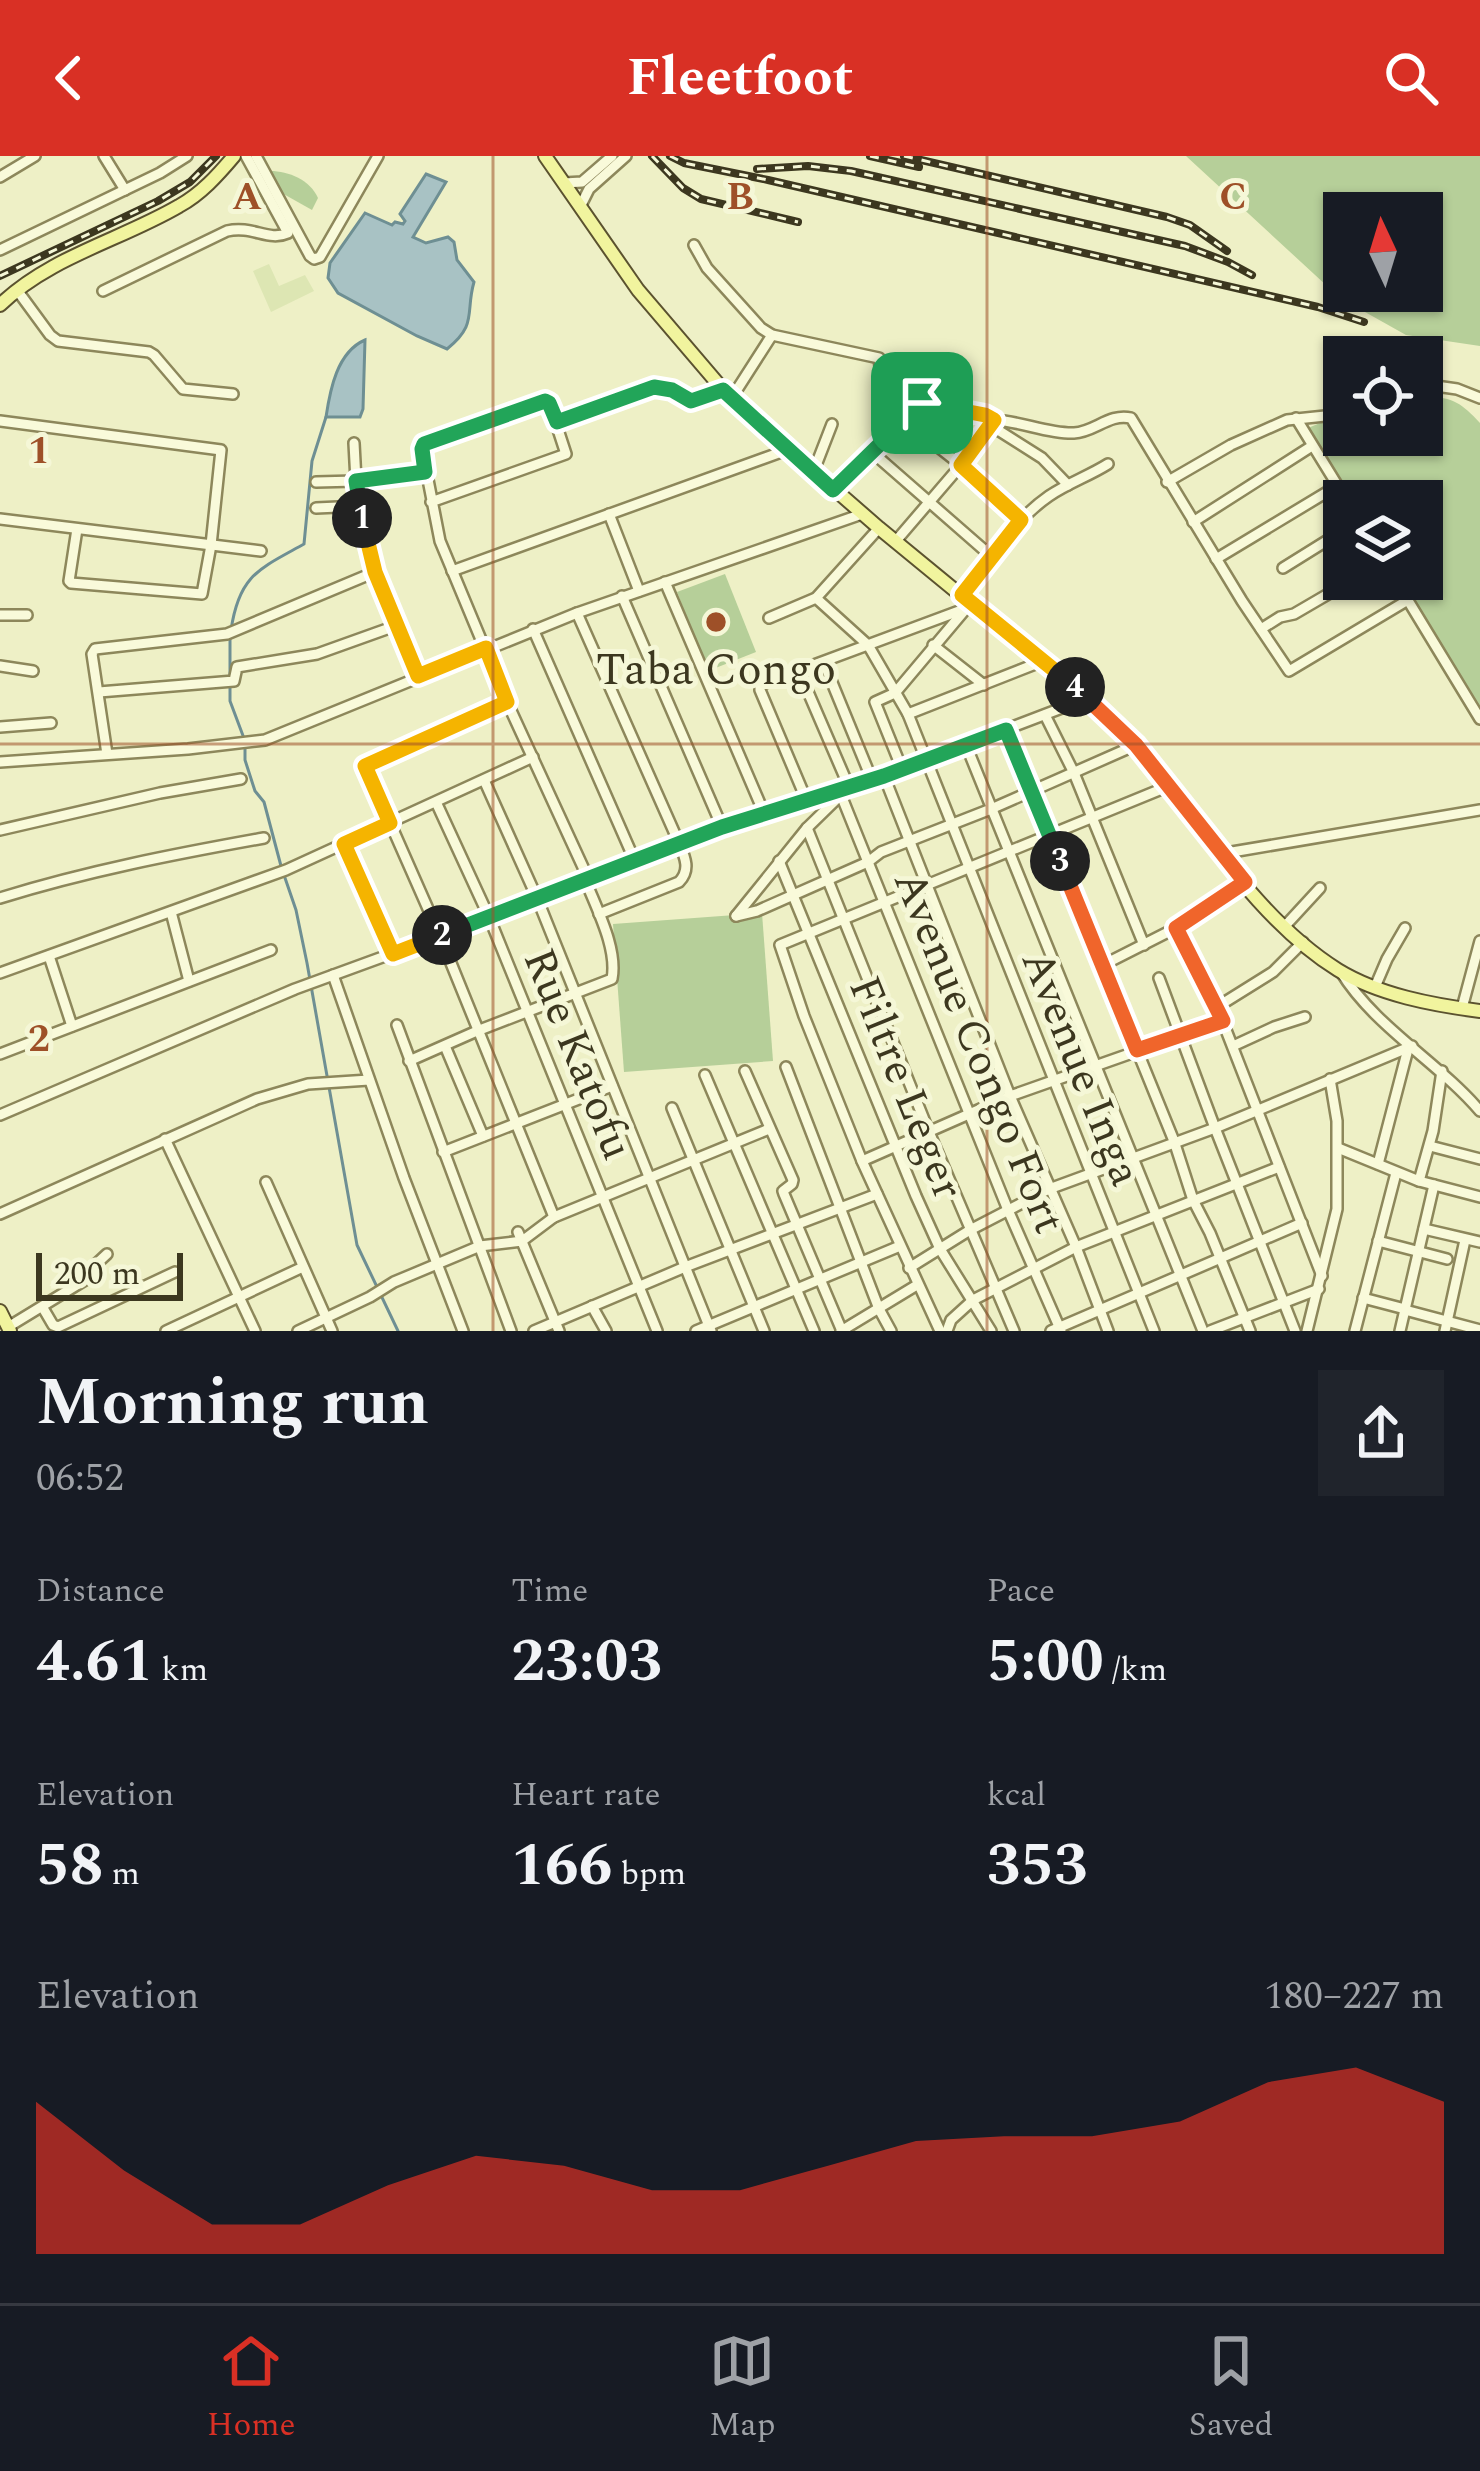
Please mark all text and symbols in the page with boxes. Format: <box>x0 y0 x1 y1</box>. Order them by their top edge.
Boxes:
text: Fleetfoot <box>627 37 853 119</box>
icon: back <box>36 45 102 111</box>
icon: search <box>1378 45 1444 111</box>
text: A <box>232 168 262 227</box>
text: B <box>726 168 754 227</box>
text: C <box>1219 168 1247 227</box>
north arrow <box>1323 192 1443 312</box>
map controls <box>1323 192 1443 600</box>
button: locate <box>1323 336 1443 456</box>
pin <box>871 352 973 454</box>
icon: arrive <box>889 370 955 436</box>
text: 1 <box>28 422 50 481</box>
button: layers <box>1323 480 1443 600</box>
pin: 1 <box>332 488 392 548</box>
text: 1 <box>353 493 371 543</box>
marker: Taba Congo <box>703 609 729 635</box>
place label: Taba Congo <box>596 636 836 705</box>
pin: 4 <box>1045 657 1105 717</box>
text: 4 <box>1066 662 1084 712</box>
pin: 3 <box>1030 831 1090 891</box>
text: 3 <box>1051 836 1069 886</box>
street label: Avenue Congo Fort <box>874 860 1083 1244</box>
pin: 2 <box>412 905 472 965</box>
text: 2 <box>433 910 451 960</box>
street label: Rue Katofu <box>504 938 651 1170</box>
street label: Avenue Inga <box>1002 939 1159 1196</box>
street label: Filtre Leger <box>830 966 982 1210</box>
text: 2 <box>28 1010 50 1069</box>
scale bar <box>36 1247 183 1300</box>
text: 200 m <box>54 1249 140 1299</box>
text: Morning run <box>36 1353 429 1454</box>
button: share <box>1318 1370 1444 1496</box>
text: 06:52 <box>36 1449 124 1508</box>
text: Distance <box>36 1566 165 1616</box>
text: Time <box>511 1566 588 1616</box>
text: Pace <box>987 1566 1055 1616</box>
text: 4.61 <box>36 1616 153 1708</box>
text: 23:03 <box>511 1616 662 1708</box>
text: 5:00 <box>987 1616 1104 1708</box>
text: km <box>153 1645 208 1695</box>
text: /km <box>1104 1645 1167 1695</box>
text: Elevation <box>36 1770 174 1820</box>
text: Heart rate <box>511 1770 661 1820</box>
text: kcal <box>987 1770 1046 1820</box>
text: 58 <box>36 1820 103 1912</box>
text: 166 <box>511 1820 612 1912</box>
text: 353 <box>987 1820 1088 1912</box>
text: m <box>103 1849 140 1899</box>
text: bpm <box>612 1849 686 1899</box>
text: Elevation <box>36 1967 199 2026</box>
text: 180–227 m <box>1264 1967 1444 2026</box>
tab: Home <box>207 2328 296 2450</box>
tab: Map <box>709 2328 775 2450</box>
tab: Saved <box>1189 2328 1273 2450</box>

